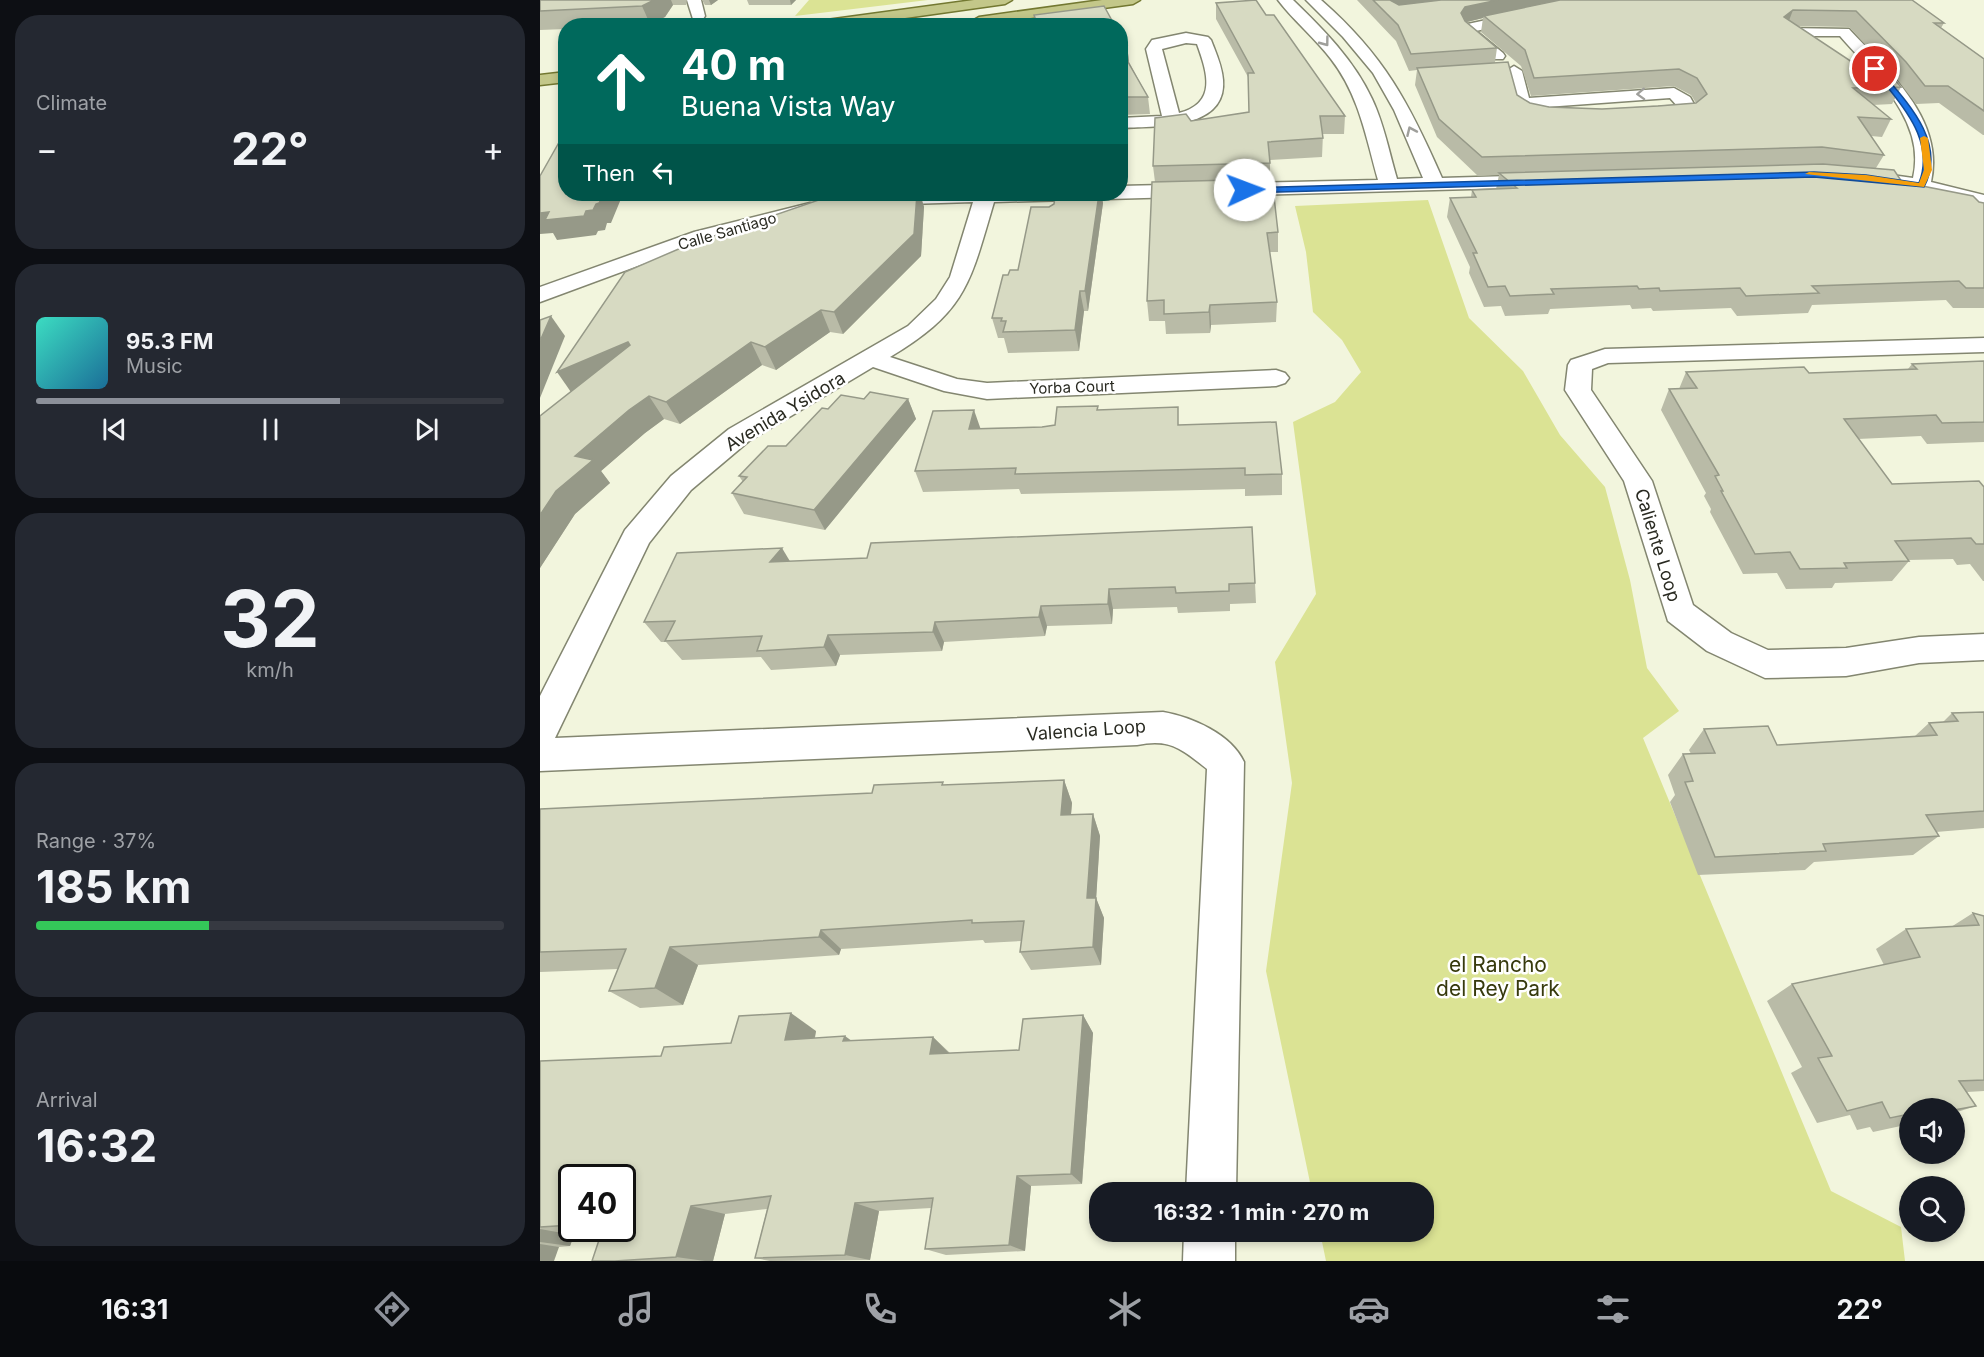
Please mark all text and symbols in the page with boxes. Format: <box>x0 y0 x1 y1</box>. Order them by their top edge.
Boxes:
one-way arrow <box>1318 35 1329 46</box>
text: 40 m <box>681 39 786 90</box>
icon: ahead <box>582 42 660 120</box>
pin <box>1849 43 1900 94</box>
icon: arrive <box>1858 52 1891 85</box>
one-way arrow <box>1637 87 1646 100</box>
text: Buena Vista Way <box>681 90 895 123</box>
text: Climate <box>36 91 107 115</box>
text: 22° <box>231 121 309 176</box>
one-way arrow <box>1407 126 1419 137</box>
text: − <box>36 129 58 169</box>
text: + <box>482 129 504 169</box>
icon: left <box>647 156 680 189</box>
position arrow <box>1213 158 1277 222</box>
text: Then <box>582 160 635 186</box>
street label: Calle Santiago <box>676 208 778 254</box>
text: 95.3 FM <box>126 328 214 354</box>
text: Music <box>126 354 183 378</box>
street label: Avenida Ysidora <box>721 367 849 455</box>
street label: Yorba Court <box>1029 376 1115 398</box>
icon: previous <box>98 413 131 446</box>
icon: pause <box>254 413 287 446</box>
icon: next <box>410 413 443 446</box>
street label: Caliente Loop <box>1631 486 1685 604</box>
text: 32 <box>220 571 320 666</box>
text: km/h <box>246 658 294 682</box>
street label: Valencia Loop <box>1026 715 1146 745</box>
text: Range · 37% <box>36 829 156 853</box>
text: 185 km <box>36 859 191 914</box>
park label: el Rancho del Rey Park <box>1436 952 1560 1001</box>
text: Arrival <box>36 1088 98 1112</box>
map controls <box>1899 1098 1965 1242</box>
button: sound <box>1899 1098 1965 1164</box>
text: 16:32 <box>36 1118 157 1173</box>
speed limit sign: 40 <box>558 1164 636 1242</box>
button: search <box>1899 1176 1965 1242</box>
text: 16:32 · 1 min · 270 m <box>1154 1199 1369 1225</box>
icon: directions <box>371 1288 413 1330</box>
icon: music <box>615 1288 657 1330</box>
icon: phone <box>859 1288 901 1330</box>
icon: climate <box>1104 1288 1146 1330</box>
icon: car <box>1348 1288 1390 1330</box>
icon: filters <box>1592 1288 1634 1330</box>
text: 16:31 <box>101 1293 168 1326</box>
text: 22° <box>1836 1293 1883 1326</box>

